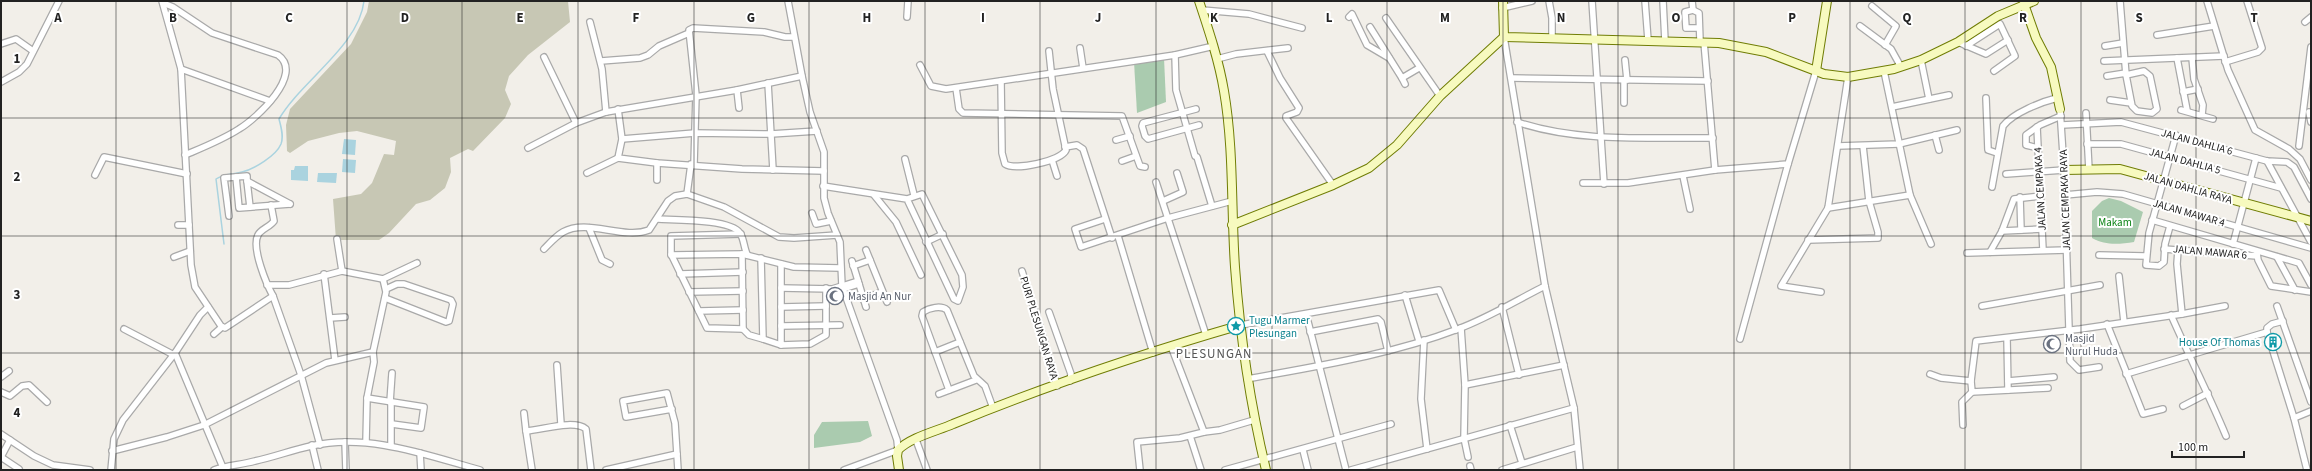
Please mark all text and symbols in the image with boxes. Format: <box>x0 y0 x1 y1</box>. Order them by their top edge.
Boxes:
text: A <box>53 9 62 27</box>
text: B <box>169 9 177 27</box>
text: C <box>285 9 293 27</box>
text: D <box>401 9 409 27</box>
text: E <box>516 9 524 27</box>
text: F <box>633 9 640 27</box>
text: G <box>747 9 755 27</box>
text: H <box>863 9 871 27</box>
text: I <box>981 9 985 27</box>
text: J <box>1095 9 1101 27</box>
text: K <box>1210 9 1219 27</box>
text: L <box>1326 9 1333 27</box>
text: M <box>1440 9 1450 27</box>
text: N <box>1557 9 1565 27</box>
text: O <box>1672 9 1681 27</box>
text: P <box>1788 9 1796 27</box>
text: Q <box>1903 9 1912 27</box>
text: R <box>2019 9 2027 27</box>
text: S <box>2135 9 2143 27</box>
text: T <box>2250 9 2258 27</box>
text: 1 <box>14 50 21 68</box>
street label: JALAN DAHLIA 6 <box>2160 125 2235 159</box>
street label: JALAN DAHLIA 5 <box>2148 144 2222 178</box>
street label: JALAN CEMPAKA 4 <box>2030 146 2050 231</box>
street label: JALAN CEMPAKA RAYA <box>2056 149 2074 251</box>
text: 2 <box>14 168 21 186</box>
street label: JALAN DAHLIA RAYA <box>2142 168 2234 208</box>
street label: JALAN MAWAR 4 <box>2151 196 2227 231</box>
park label: Makam <box>2098 215 2132 230</box>
street label: JALAN MAWAR 6 <box>2172 241 2248 263</box>
street label: PURI PLESUNGAN RAYA <box>1016 275 1062 382</box>
text: 3 <box>14 286 21 304</box>
mosque icon: Masjid An Nur <box>825 286 845 306</box>
place label: Masjid An Nur <box>848 289 911 304</box>
place label: Tugu Marmer Plesungan <box>1249 313 1310 341</box>
place icon: Tugu Marmer Plesungan <box>1226 316 1246 336</box>
place label: Masjid Nurul Huda <box>2065 331 2118 359</box>
building icon: House Of Thomas <box>2263 332 2283 352</box>
mosque icon: Masjid Nurul Huda <box>2042 334 2062 354</box>
place label: House Of Thomas <box>2179 335 2260 350</box>
district label: PLESUNGAN <box>1176 345 1252 363</box>
text: 4 <box>14 404 21 422</box>
scale bar <box>2172 433 2244 459</box>
text: 100 m <box>2178 439 2208 456</box>

